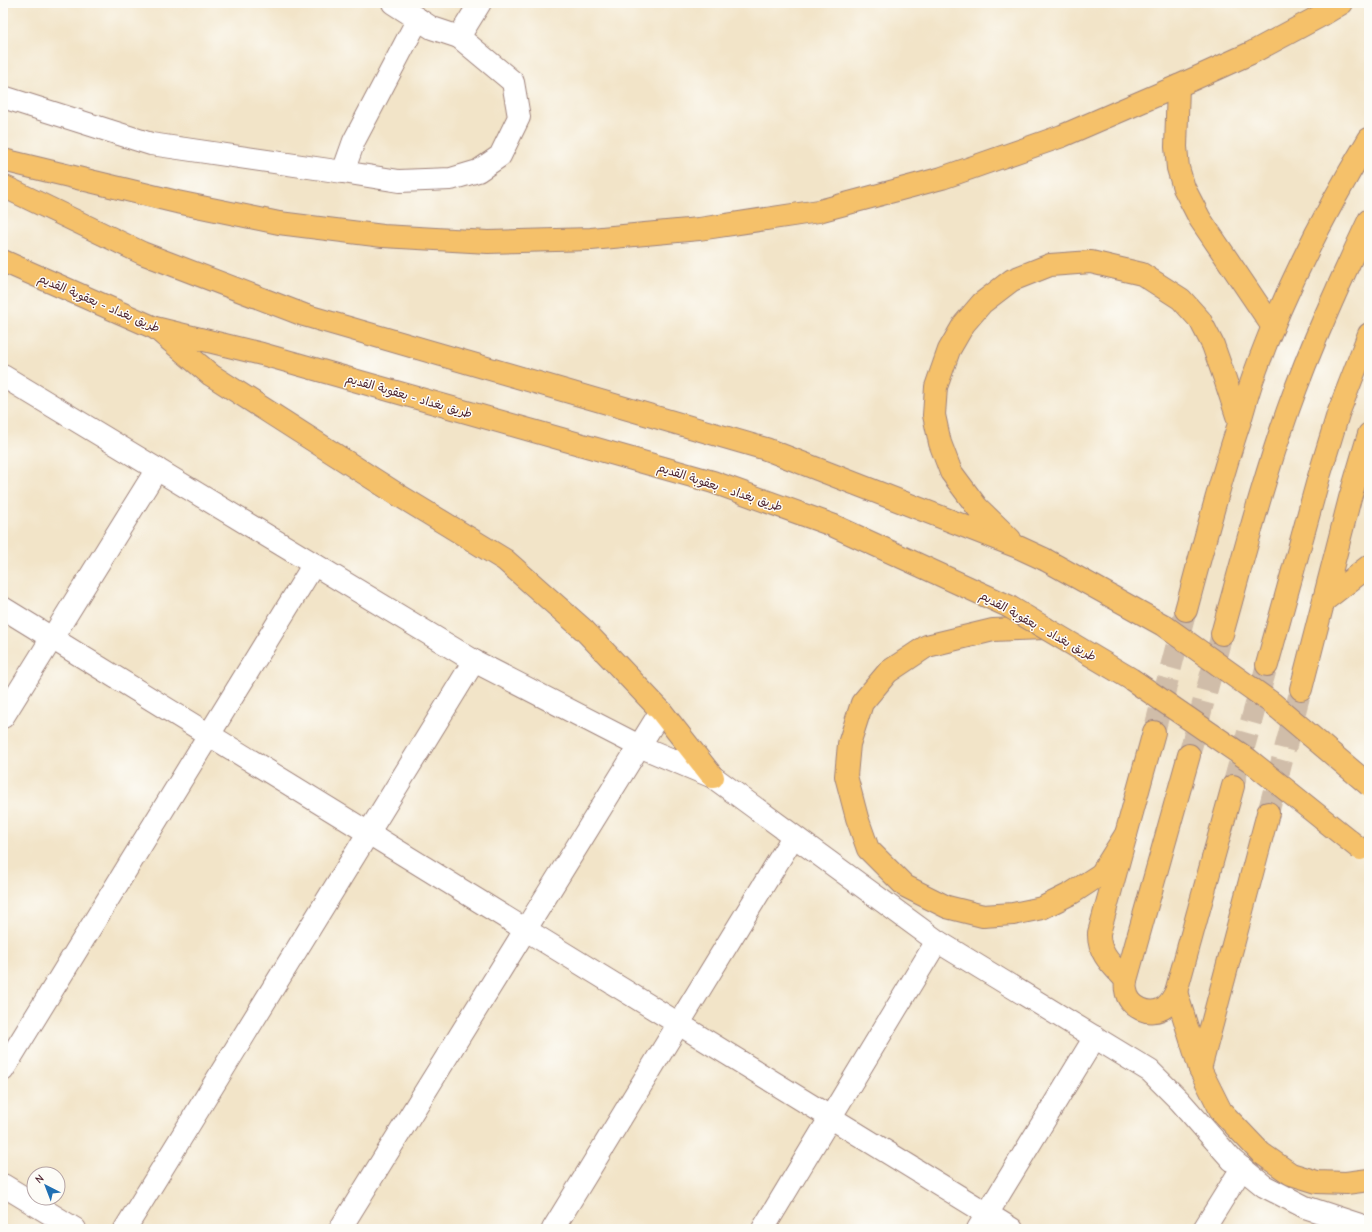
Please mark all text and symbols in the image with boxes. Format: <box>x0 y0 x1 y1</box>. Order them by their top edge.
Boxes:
street label: طريق بغداد - بعقوبة القديم <box>35 271 162 337</box>
street label: طريق بغداد - بعقوبة القديم <box>343 371 474 423</box>
street label: طريق بغداد - بعقوبة القديم <box>655 460 785 516</box>
street label: طريق بغداد - بعقوبة القديم <box>976 588 1099 666</box>
north arrow <box>26 1166 66 1206</box>
text: N <box>33 1172 47 1186</box>

